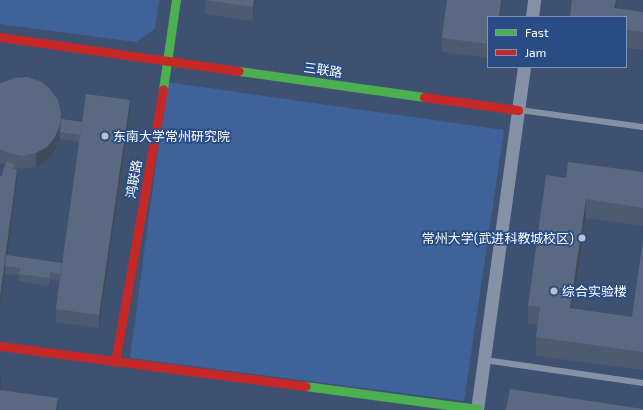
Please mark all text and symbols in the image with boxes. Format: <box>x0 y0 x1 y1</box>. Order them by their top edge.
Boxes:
legend <box>487 16 627 68</box>
text: Fast <box>525 25 548 39</box>
text: Jam <box>525 45 546 59</box>
street label: 三联路 <box>303 60 343 80</box>
place label: 东南大学常州研究院 <box>113 128 230 144</box>
marker: 东南大学常州研究院 <box>100 131 110 141</box>
street label: 鸿联路 <box>123 158 145 200</box>
place label: 常州大学(武进科教城校区) <box>422 230 574 246</box>
marker: 常州大学(武进科教城校区) <box>577 233 587 243</box>
place label: 综合实验楼 <box>562 283 627 299</box>
marker: 综合实验楼 <box>549 286 559 296</box>

